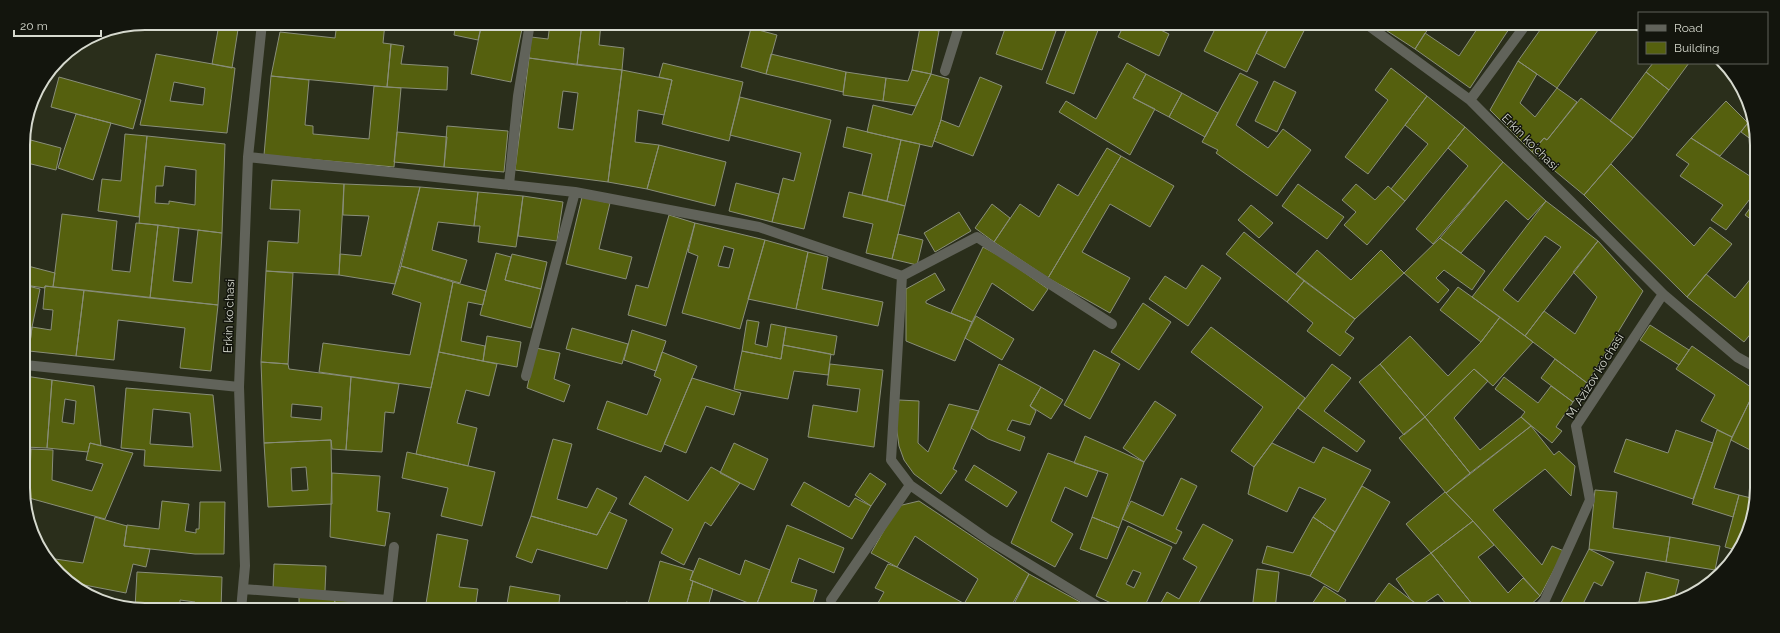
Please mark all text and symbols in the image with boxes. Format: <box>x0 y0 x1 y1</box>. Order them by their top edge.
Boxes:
scale bar <box>14 12 101 38</box>
legend <box>1638 12 1768 64</box>
text: 20 m <box>20 19 48 33</box>
text: Road <box>1674 21 1703 35</box>
text: Building <box>1674 41 1720 55</box>
street label: Erkin koʻchasi <box>1499 111 1561 173</box>
street label: Erkin koʻchasi <box>221 279 237 353</box>
street label: M. Azizov koʻchasi <box>1563 331 1627 421</box>

